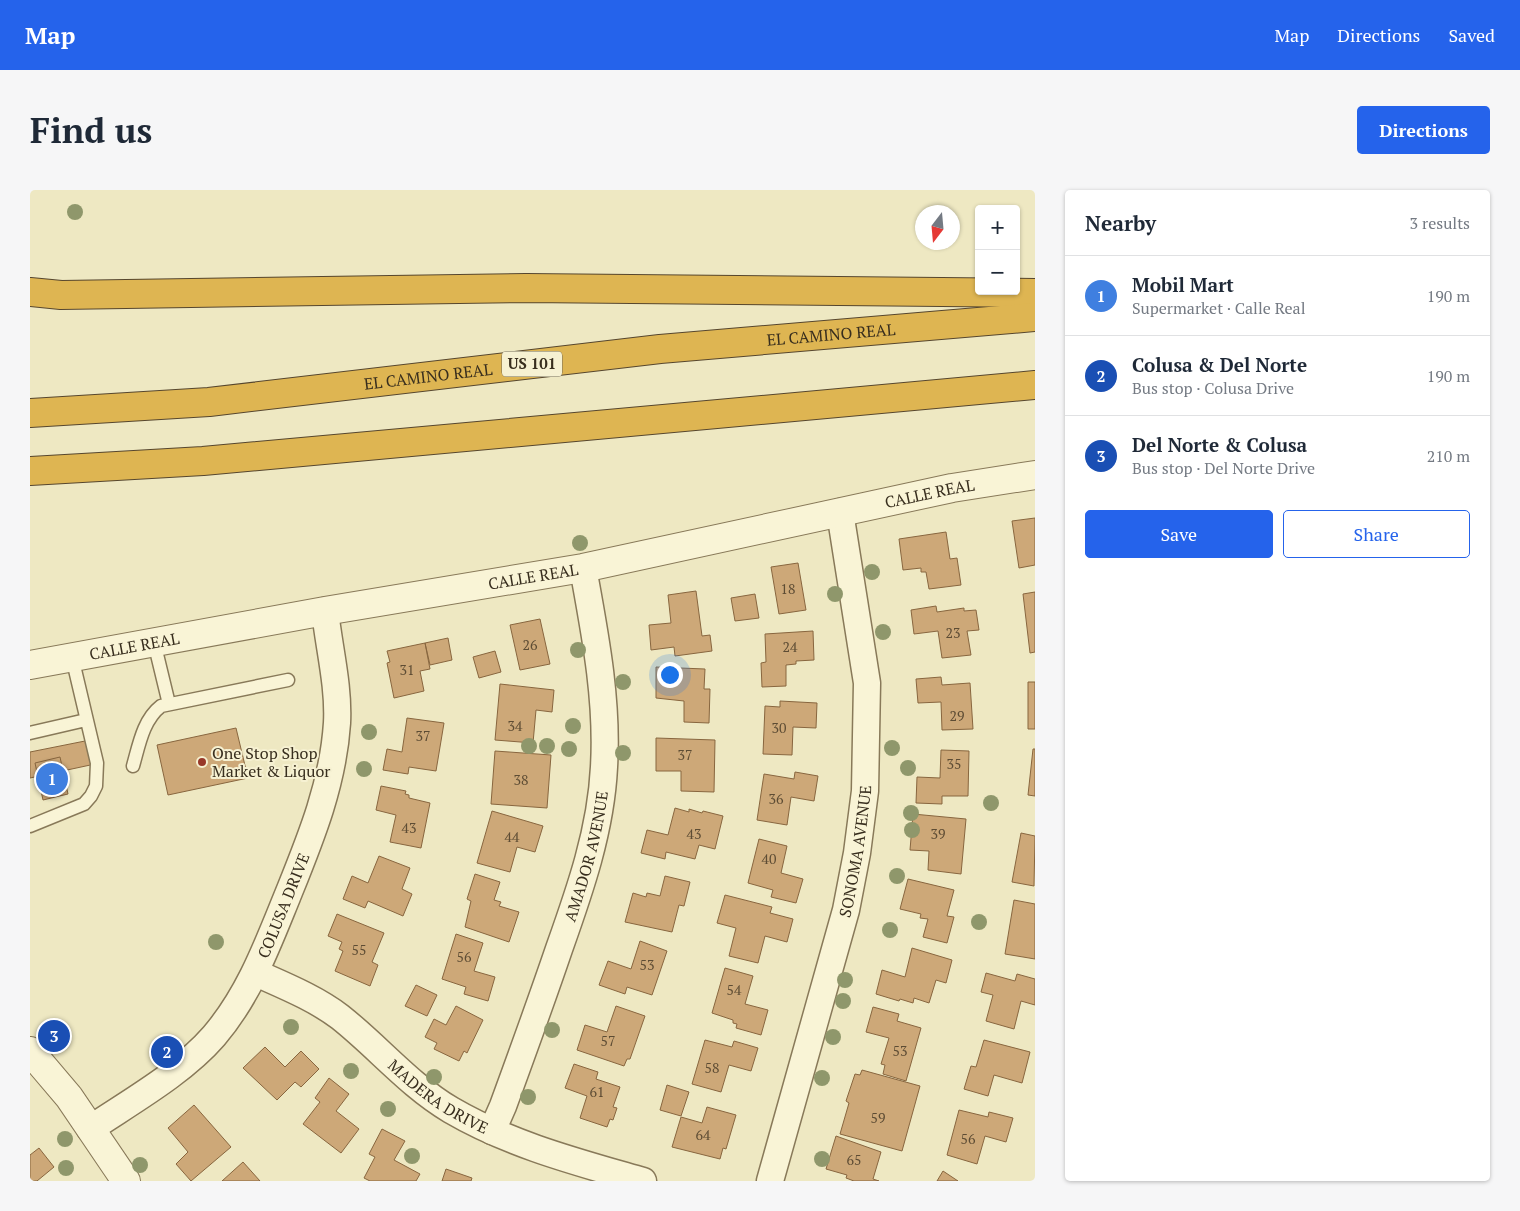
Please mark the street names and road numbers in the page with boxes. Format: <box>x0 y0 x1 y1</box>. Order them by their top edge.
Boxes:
street label: EL CAMINO REAL <box>766 318 896 351</box>
road number: US 101 <box>502 352 562 376</box>
street label: EL CAMINO REAL <box>363 358 494 395</box>
street label: CALLE REAL <box>883 474 976 513</box>
street label: CALLE REAL <box>487 558 580 595</box>
street label: CALLE REAL <box>88 627 181 665</box>
street label: SONOMA AVENUE <box>833 785 876 920</box>
street label: AMADOR AVENUE <box>559 790 613 924</box>
street label: COLUSA DRIVE <box>252 850 315 962</box>
street label: MADERA DRIVE <box>383 1054 492 1139</box>

